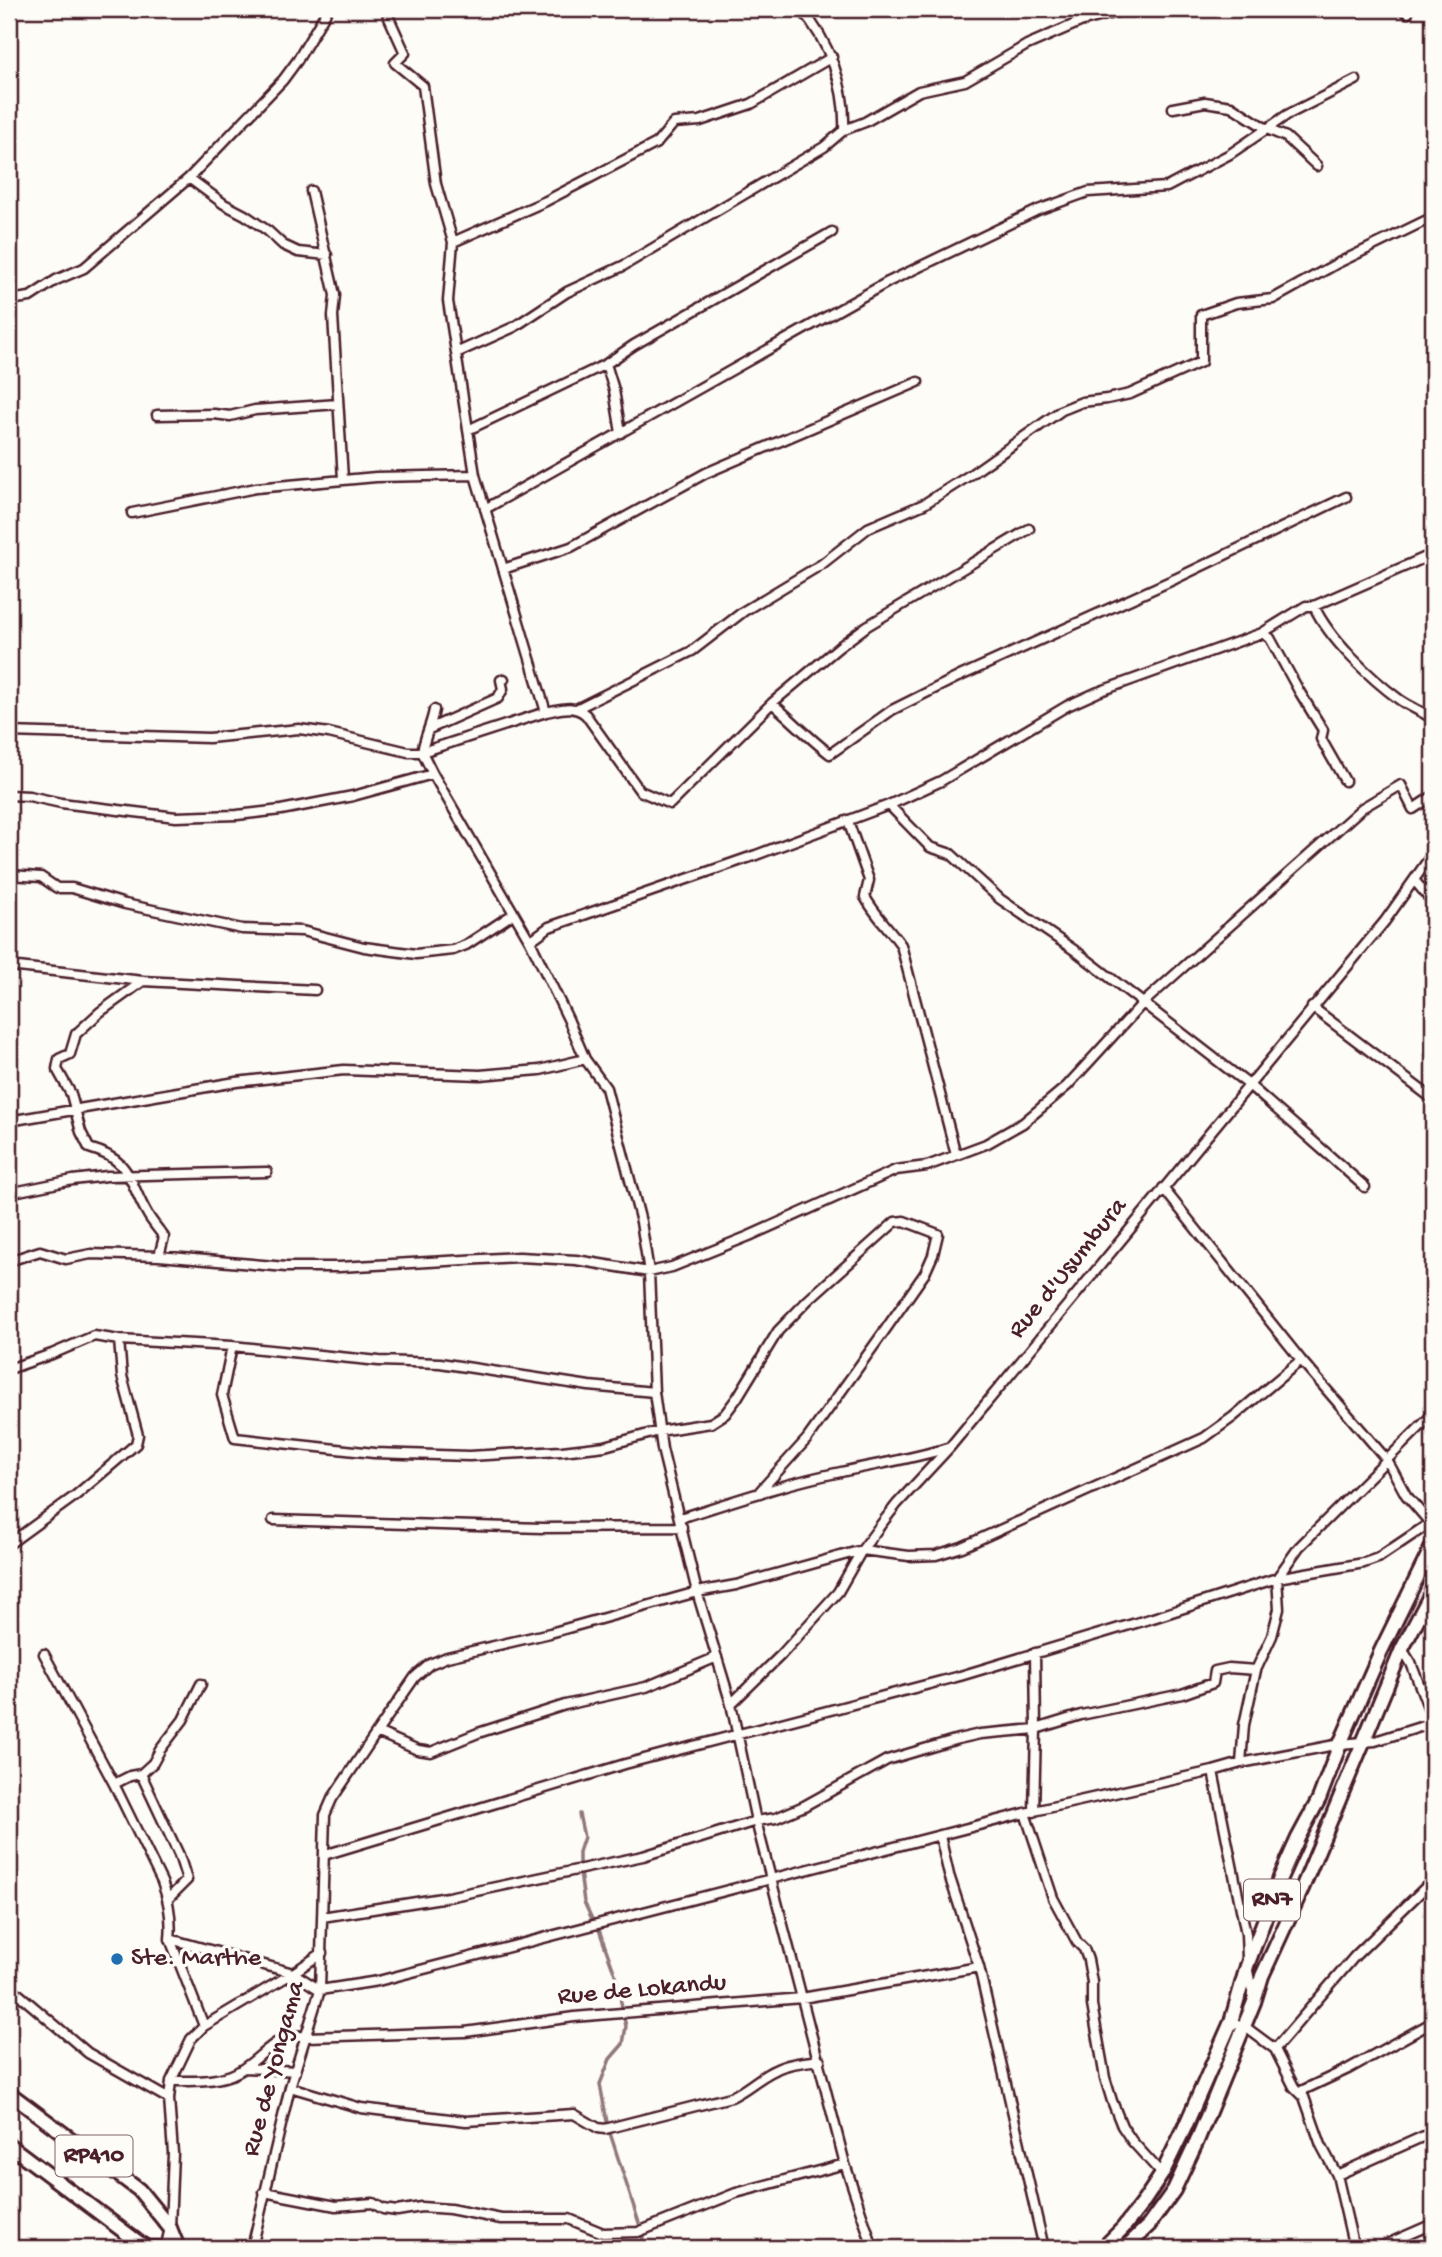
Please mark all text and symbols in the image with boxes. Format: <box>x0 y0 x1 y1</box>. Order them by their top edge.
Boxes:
street label: Rue d'Usumbura <box>1003 1191 1136 1346</box>
road number: RN7 <box>1244 1880 1300 1921</box>
place label: Ste. Marthe <box>131 1944 262 1975</box>
marker: Ste. Marthe <box>109 1951 125 1967</box>
street label: Rue de Lokandu <box>556 1968 728 2014</box>
street label: Rue de Yongama <box>237 1976 314 2160</box>
road number: RP410 <box>56 2136 132 2176</box>

